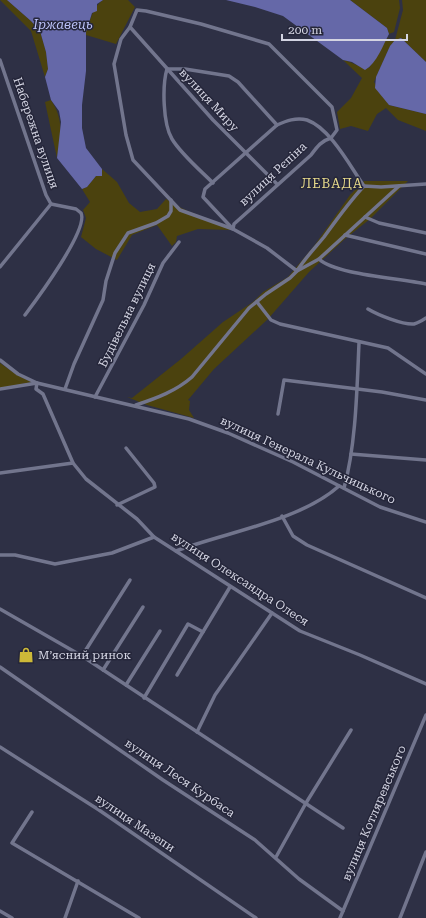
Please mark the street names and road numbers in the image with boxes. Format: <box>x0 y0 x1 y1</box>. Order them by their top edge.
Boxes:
street label: вулиця Миру <box>176 66 242 135</box>
street label: Набережна вулиця <box>10 76 62 191</box>
street label: вулиця Рєпіна <box>236 139 310 209</box>
street label: Будівельна вулиця <box>96 260 158 370</box>
street label: вулиця Генерала Кульчицького <box>218 413 398 507</box>
street label: вулиця Олександра Олеся <box>169 529 311 629</box>
street label: вулиця Леся Курбаса <box>122 736 238 820</box>
street label: вулиця Котляревського <box>339 743 409 883</box>
street label: вулиця Мазепи <box>92 791 178 855</box>

